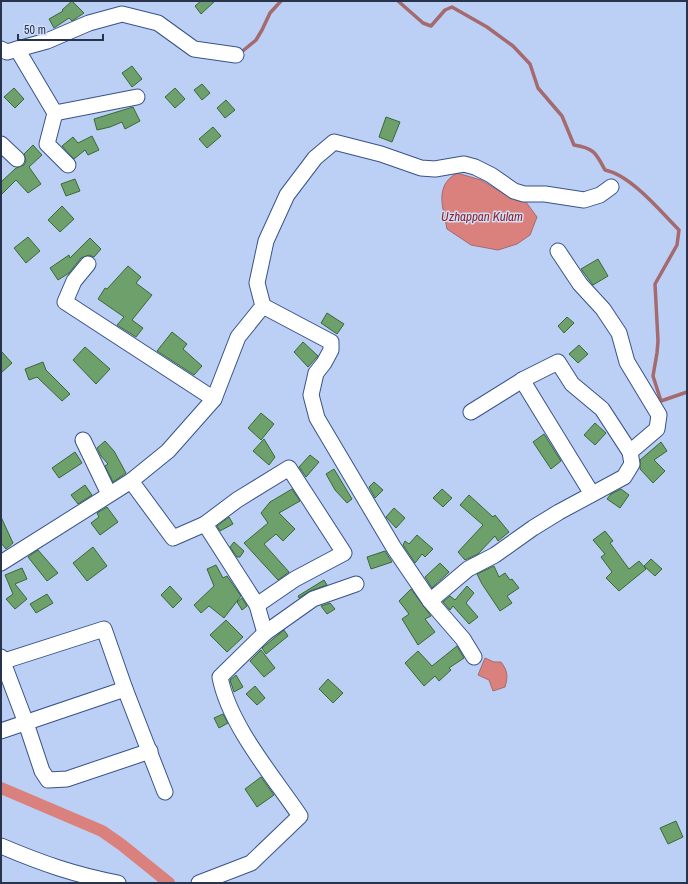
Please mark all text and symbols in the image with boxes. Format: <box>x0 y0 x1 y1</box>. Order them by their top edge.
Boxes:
scale bar <box>18 16 103 42</box>
text: 50 m <box>24 22 46 38</box>
water label: Uzhappan Kulam <box>441 208 523 225</box>

